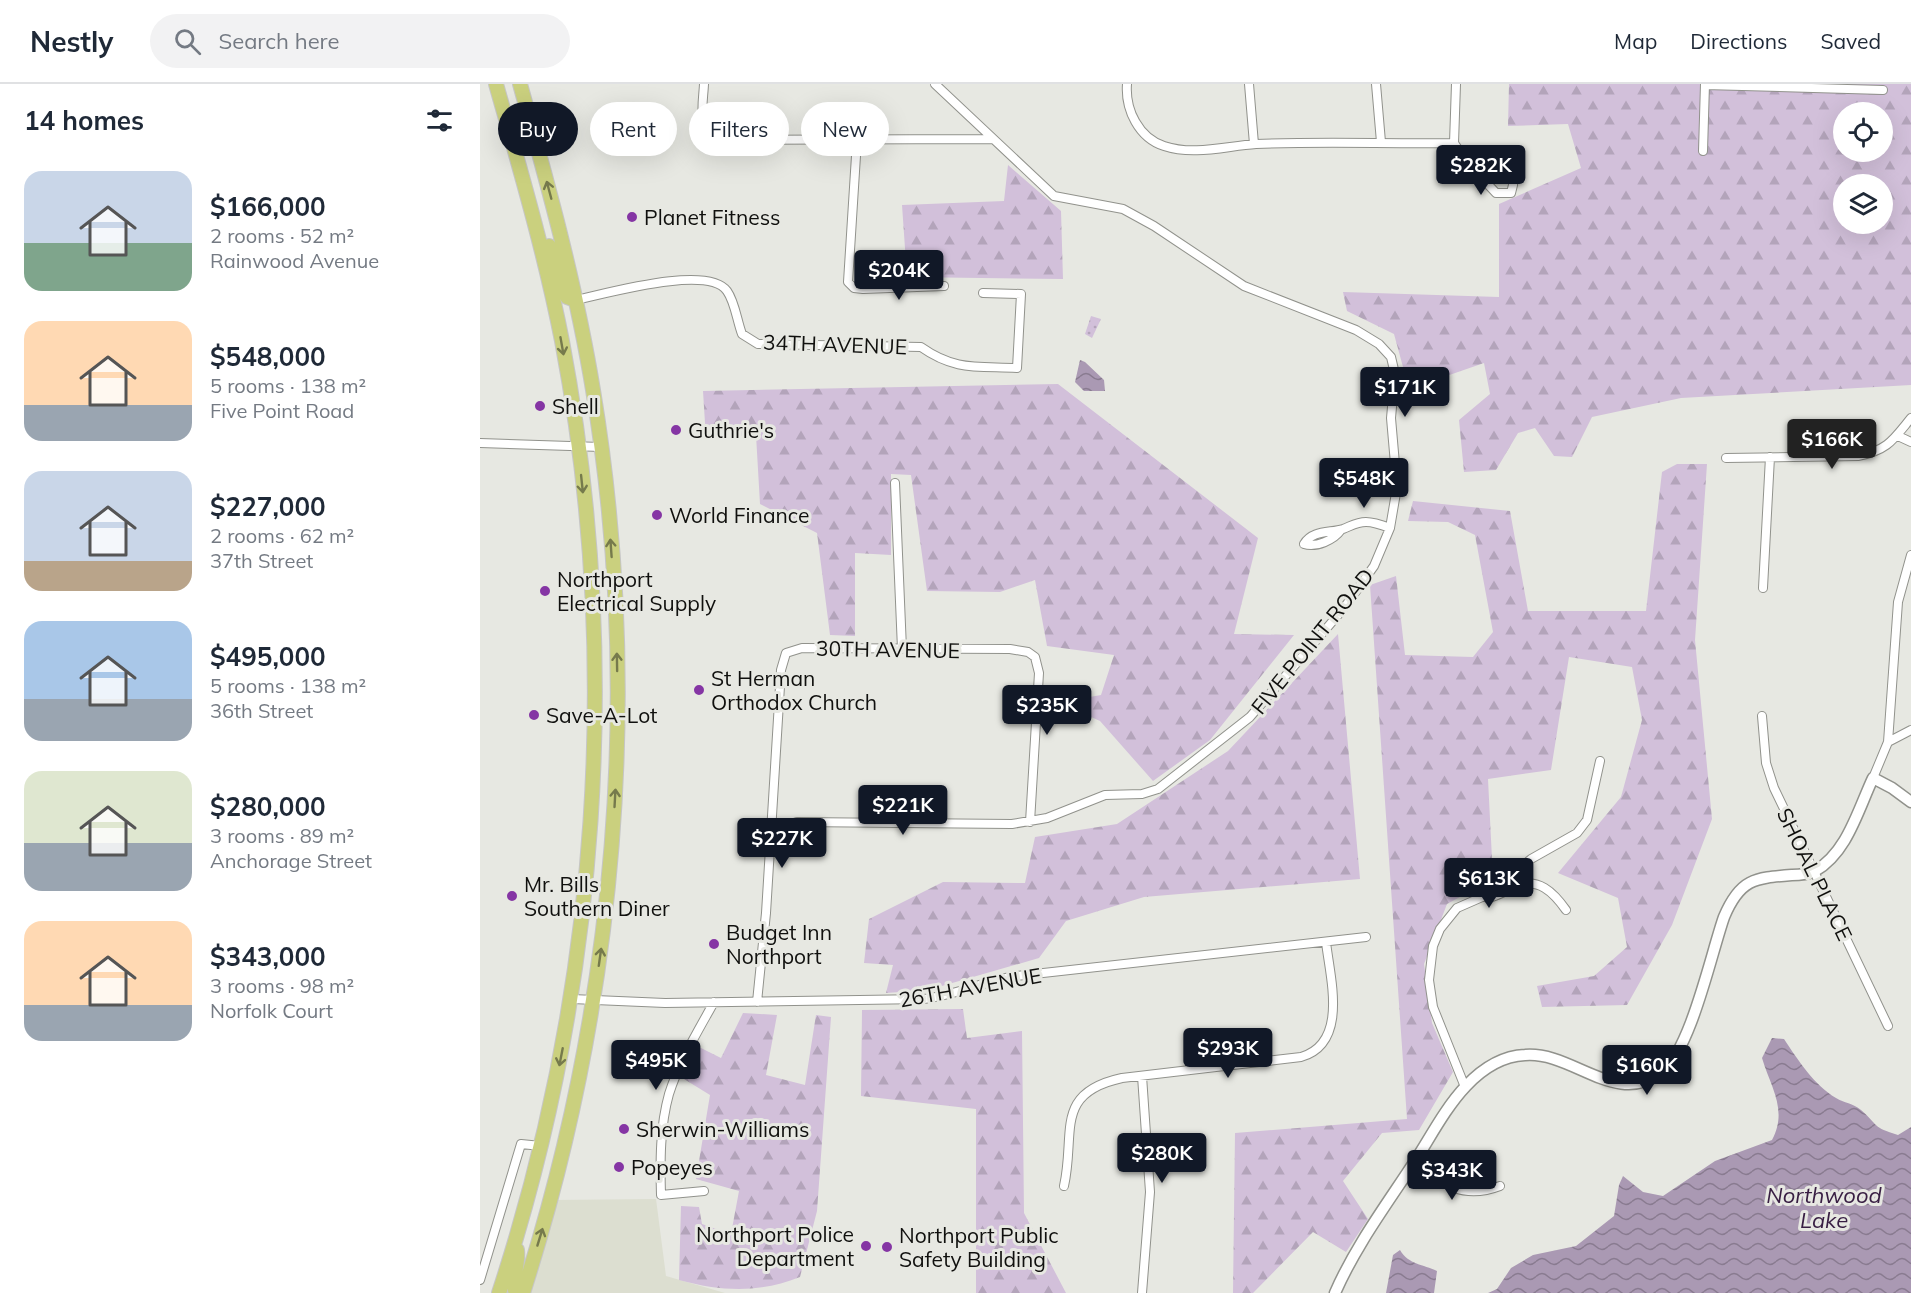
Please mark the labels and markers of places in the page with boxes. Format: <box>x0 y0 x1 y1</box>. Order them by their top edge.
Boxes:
pin: $282K <box>1439 145 1523 196</box>
place label: Planet Fitness <box>644 204 781 230</box>
marker: Planet Fitness <box>625 210 639 224</box>
pin: $204K <box>857 250 941 301</box>
pin: $171K <box>1363 367 1447 418</box>
place label: Shell <box>552 393 599 419</box>
marker: Shell <box>533 399 547 413</box>
place label: Guthrie's <box>688 417 774 443</box>
pin: $166K <box>1790 419 1874 470</box>
marker: Guthrie's <box>669 423 683 437</box>
pin: $548K <box>1322 458 1406 509</box>
place label: World Finance <box>669 502 809 528</box>
marker: World Finance <box>650 508 664 522</box>
place label: Northport Electrical Supply <box>557 566 716 616</box>
marker: Northport Electrical Supply <box>538 584 552 598</box>
place label: St Herman Orthodox Church <box>711 665 877 715</box>
marker: St Herman Orthodox Church <box>692 683 706 697</box>
pin: $235K <box>1005 685 1089 736</box>
place label: Save-A-Lot <box>546 702 657 728</box>
marker: Save-A-Lot <box>527 708 541 722</box>
pin: $221K <box>861 785 945 836</box>
pin: $227K <box>740 818 824 869</box>
pin: $613K <box>1447 858 1531 909</box>
place label: Mr. Bills Southern Diner <box>524 871 670 921</box>
marker: Mr. Bills Southern Diner <box>505 889 519 903</box>
place label: Budget Inn Northport <box>726 919 832 969</box>
marker: Budget Inn Northport <box>707 937 721 951</box>
pin: $293K <box>1186 1028 1270 1079</box>
pin: $495K <box>614 1040 698 1091</box>
pin: $160K <box>1605 1045 1689 1096</box>
place label: Sherwin-Williams <box>636 1116 809 1142</box>
marker: Sherwin-Williams <box>617 1122 631 1136</box>
pin: $280K <box>1120 1133 1204 1184</box>
pin: $343K <box>1410 1150 1494 1201</box>
place label: Popeyes <box>631 1154 713 1180</box>
marker: Popeyes <box>612 1160 626 1174</box>
place label: Northport Police Department <box>696 1221 854 1271</box>
place label: Northport Public Safety Building <box>899 1222 1059 1272</box>
marker: Northport Police Department <box>859 1239 873 1253</box>
marker: Northport Public Safety Building <box>880 1240 894 1254</box>

